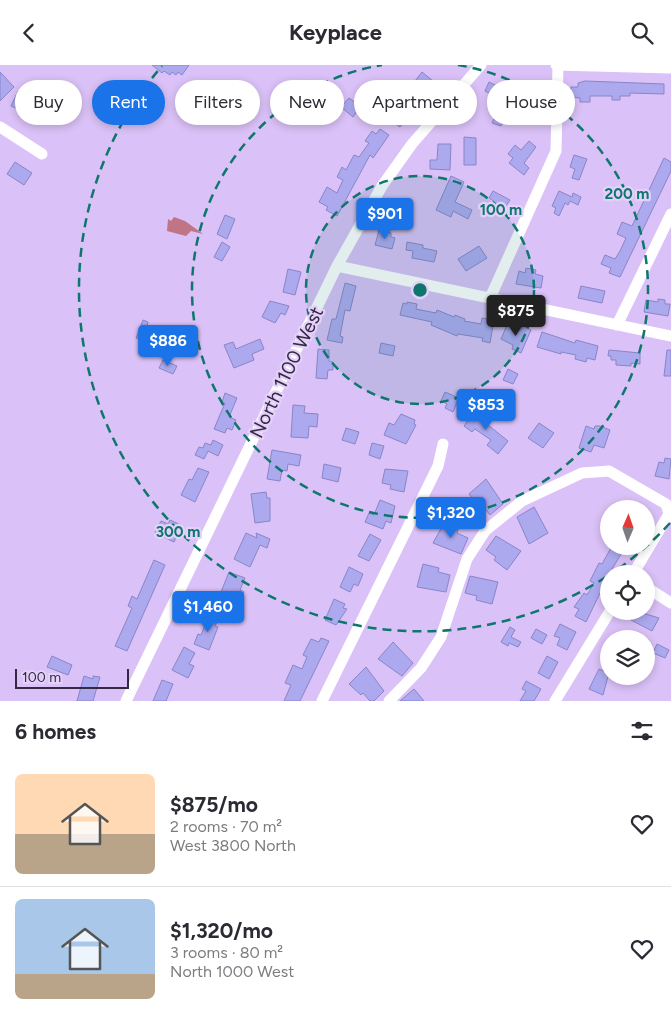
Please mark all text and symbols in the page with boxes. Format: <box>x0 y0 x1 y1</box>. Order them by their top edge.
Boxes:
icon: back <box>15 19 43 47</box>
text: Keyplace <box>289 19 382 46</box>
icon: search <box>628 19 656 47</box>
chip: Buy <box>15 80 82 125</box>
chip: Rent <box>92 80 165 125</box>
chip: Filters <box>175 80 260 125</box>
chip: New <box>270 80 344 125</box>
chip: Apartment <box>354 80 477 125</box>
chip: House <box>487 80 575 125</box>
text: 200 m <box>605 185 649 203</box>
pin: $901 <box>355 197 415 240</box>
text: 100 m <box>480 201 522 219</box>
text: $901 <box>367 204 403 223</box>
centre of rings <box>411 281 429 299</box>
pin: $875 <box>486 295 546 337</box>
text: $875 <box>498 301 534 320</box>
street label: North 1100 West <box>245 303 328 442</box>
pin: $886 <box>138 325 198 367</box>
text: $886 <box>149 331 187 350</box>
pin: $853 <box>456 389 516 431</box>
text: $853 <box>468 395 504 414</box>
pin: $1,320 <box>410 497 492 539</box>
north arrow <box>600 500 655 555</box>
map controls <box>600 500 655 685</box>
text: $1,320 <box>427 503 475 522</box>
text: 300 m <box>156 523 200 541</box>
button: locate <box>600 565 655 620</box>
pin: $1,460 <box>167 591 249 633</box>
text: $1,460 <box>183 597 233 616</box>
button: layers <box>600 630 655 685</box>
scale bar <box>15 666 129 689</box>
text: 100 m <box>22 669 61 686</box>
icon: filters <box>628 717 656 745</box>
text: 6 homes <box>15 719 96 744</box>
text: $875/mo <box>170 792 258 817</box>
icon: home <box>55 794 115 854</box>
icon: heart <box>628 810 656 838</box>
text: 2 rooms · 70 m² <box>170 817 282 836</box>
text: West 3800 North <box>170 836 296 855</box>
text: $1,320/mo <box>170 918 273 943</box>
icon: home <box>55 919 115 979</box>
icon: heart <box>628 935 656 963</box>
text: 3 rooms · 80 m² <box>170 943 283 962</box>
text: North 1000 West <box>170 962 294 981</box>

